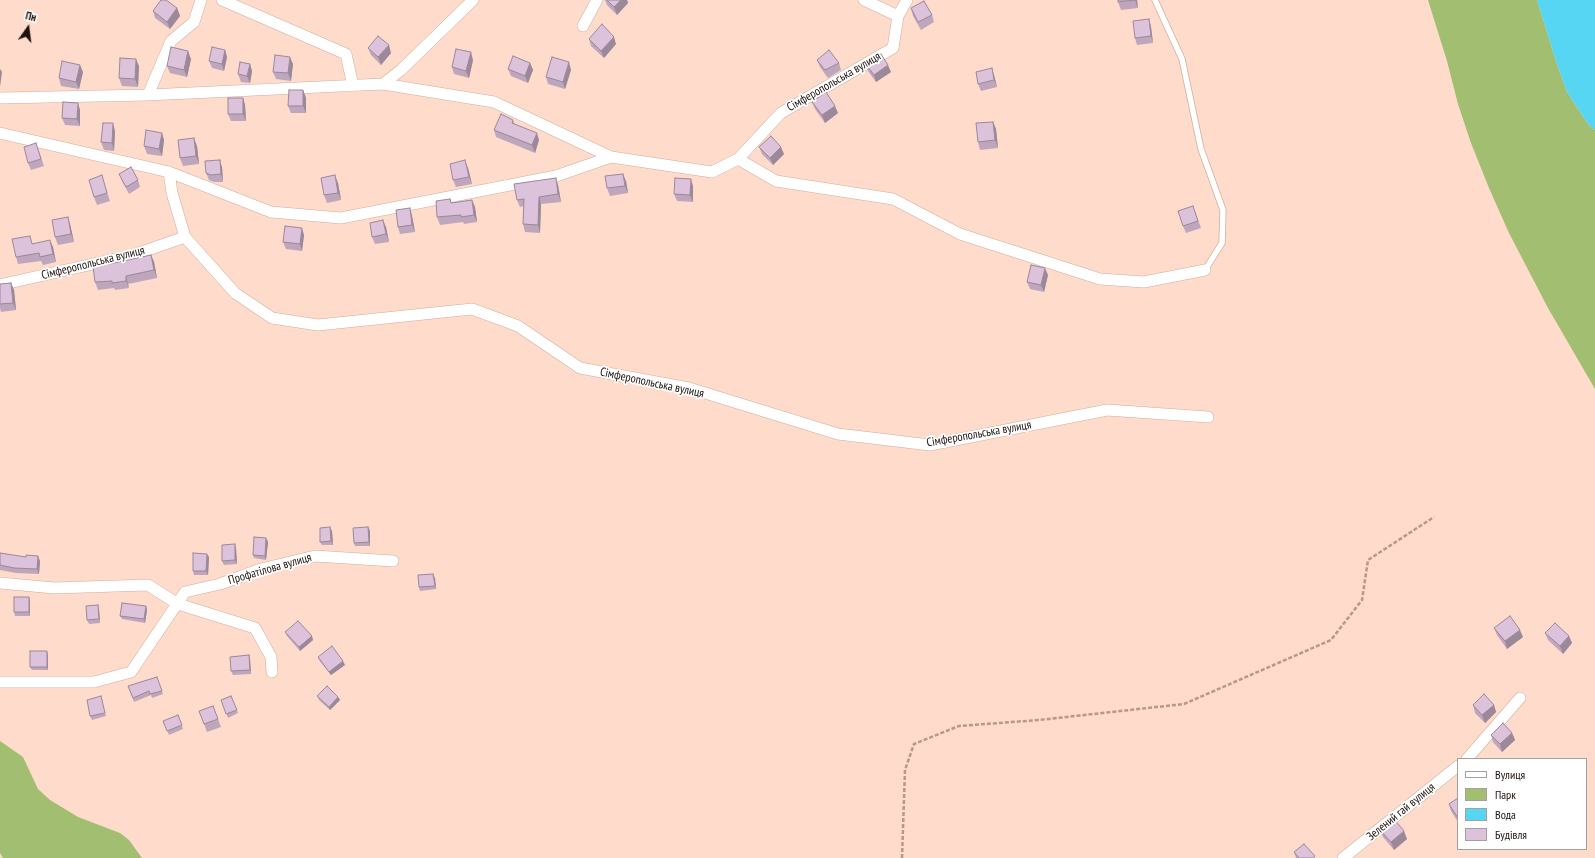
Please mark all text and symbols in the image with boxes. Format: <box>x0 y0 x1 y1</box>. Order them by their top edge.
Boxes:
north arrow <box>8 8 48 48</box>
text: Пн <box>24 8 38 24</box>
street label: Сімферопольська вулиця <box>784 49 884 115</box>
street label: Сімферопольська вулиця <box>40 243 146 283</box>
street label: Сімферопольська вулиця <box>599 365 705 401</box>
street label: Сімферопольська вулиця <box>926 418 1032 450</box>
street label: Профатілова вулиця <box>227 550 313 588</box>
legend <box>1457 758 1587 850</box>
text: Вулиця <box>1495 767 1525 782</box>
street label: Зелений гай вулиця <box>1364 780 1438 844</box>
text: Парк <box>1495 787 1516 802</box>
text: Вода <box>1495 807 1516 822</box>
text: Будівля <box>1495 827 1527 842</box>

